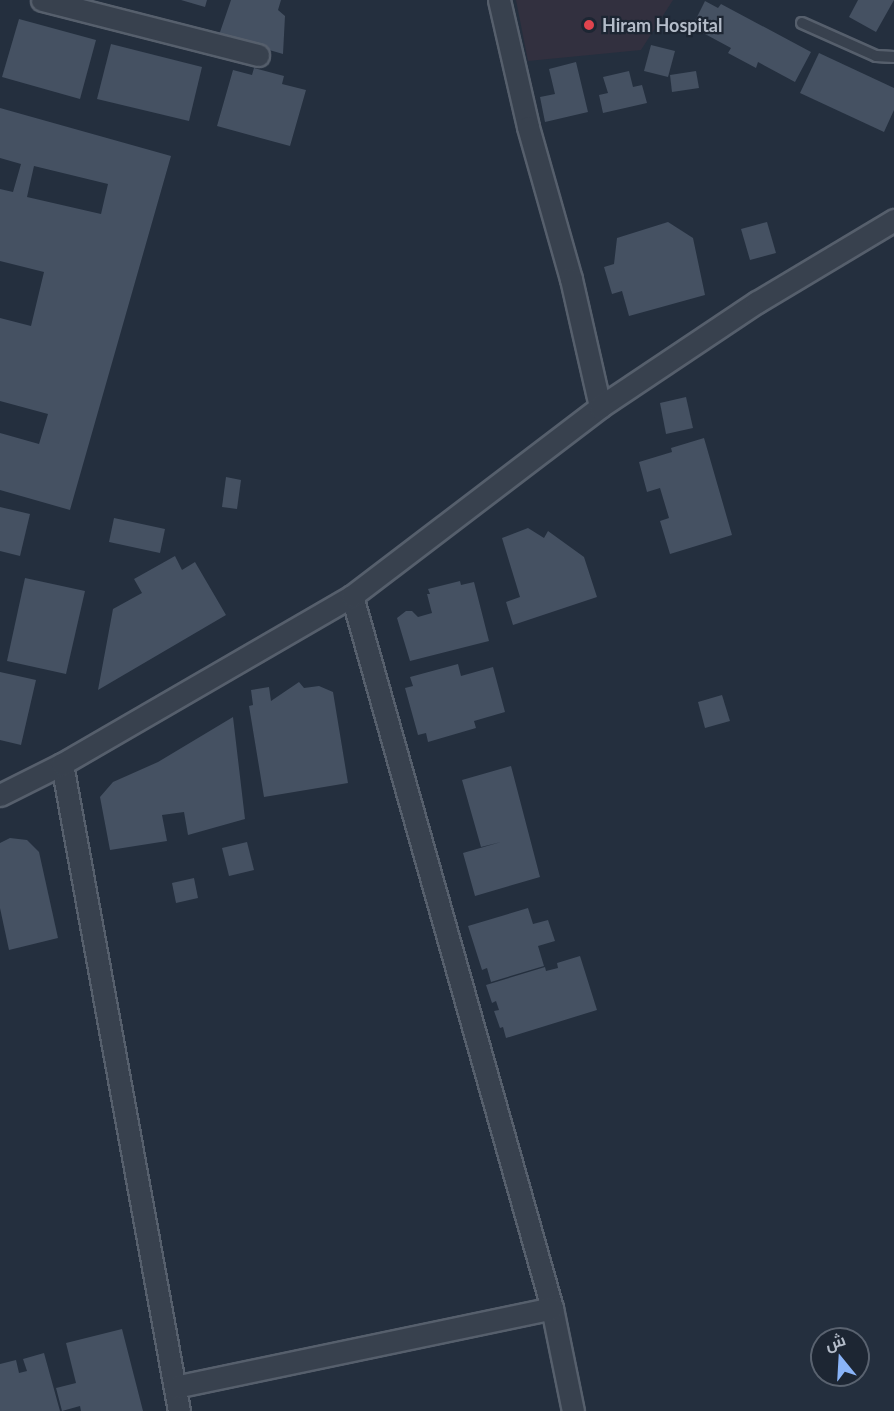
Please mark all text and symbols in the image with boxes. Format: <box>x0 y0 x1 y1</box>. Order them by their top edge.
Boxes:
place label: Hiram Hospital <box>602 14 722 36</box>
marker: Hiram Hospital <box>580 16 598 34</box>
north arrow <box>810 1327 870 1387</box>
text: ش <box>822 1329 848 1354</box>

